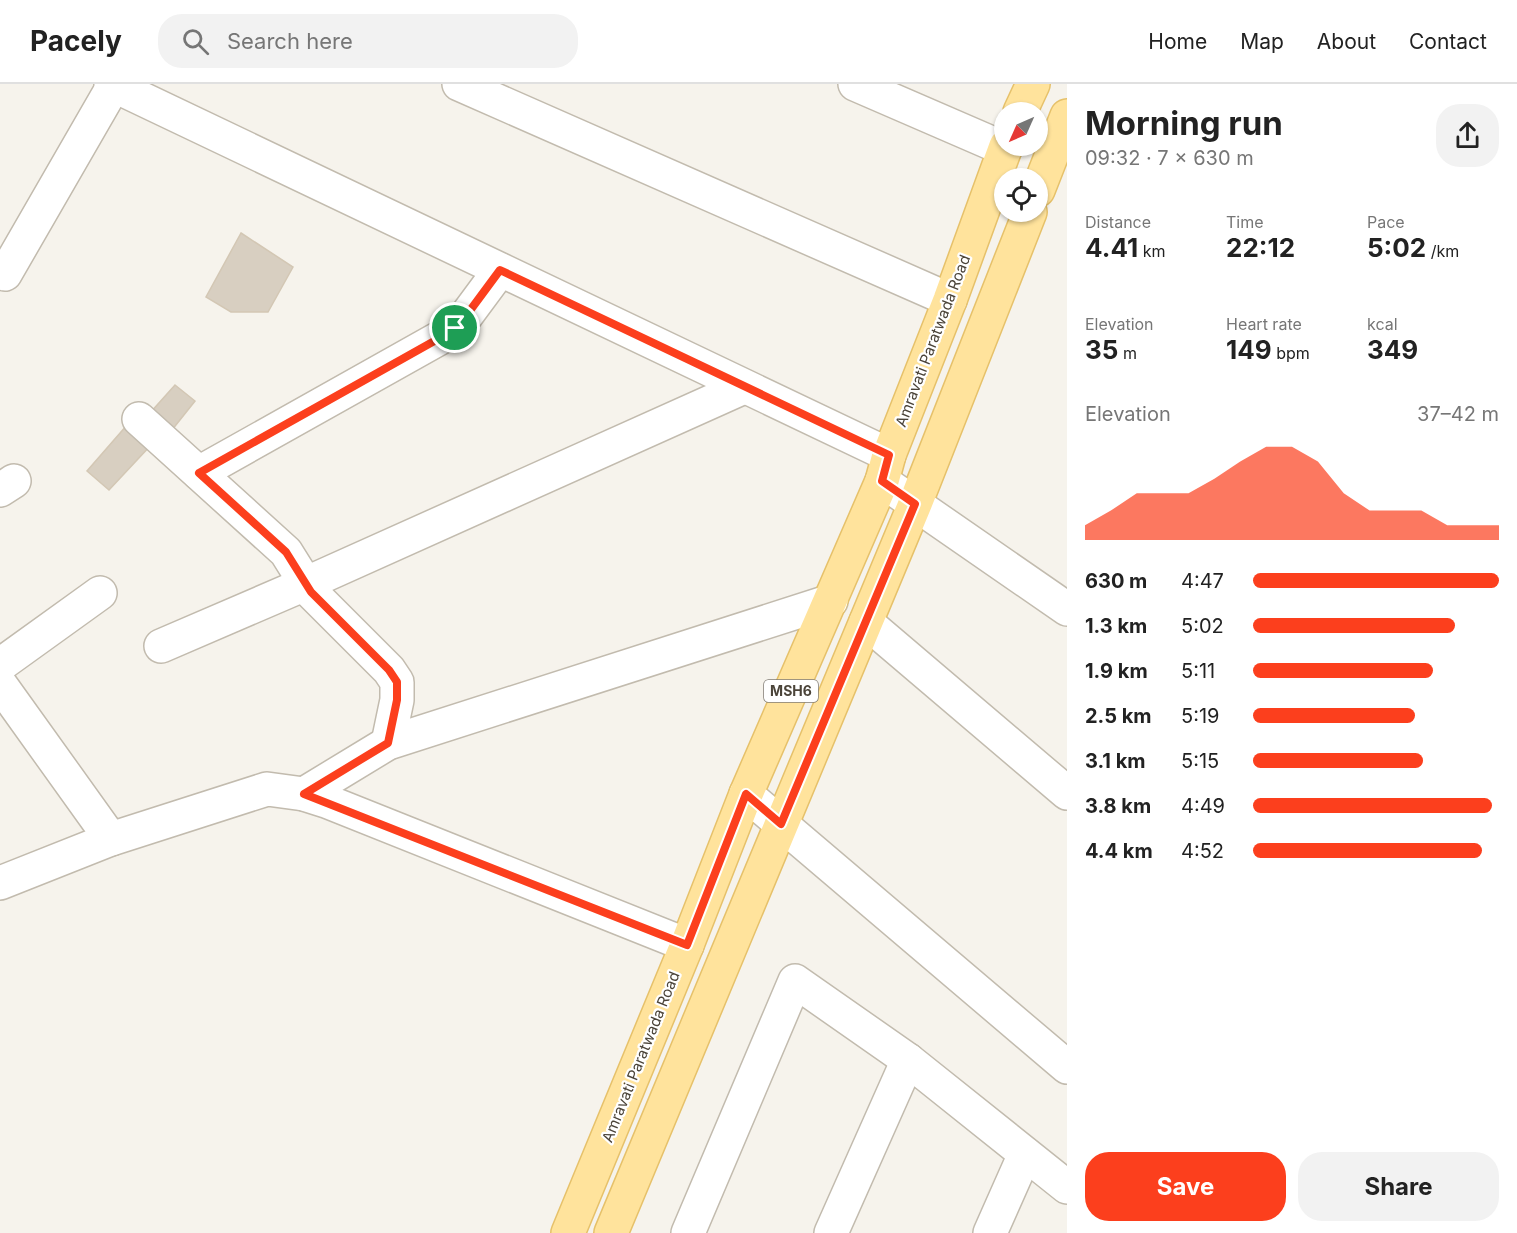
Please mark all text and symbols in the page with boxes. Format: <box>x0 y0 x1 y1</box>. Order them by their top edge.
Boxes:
search box <box>158 14 578 68</box>
text: Pacely <box>30 24 122 58</box>
icon: search <box>179 25 212 58</box>
text: Search here <box>227 28 353 54</box>
text: Home <box>1148 29 1207 54</box>
text: Map <box>1240 29 1284 54</box>
text: About <box>1317 29 1376 54</box>
text: Contact <box>1409 29 1487 54</box>
north arrow <box>994 102 1048 156</box>
map controls <box>994 102 1048 222</box>
text: Morning run <box>1085 103 1283 143</box>
button: share <box>1436 104 1499 167</box>
text: 09:32 · 7 × 630 m <box>1085 146 1254 170</box>
button: locate <box>994 168 1048 222</box>
text: Distance <box>1085 212 1151 232</box>
text: Time <box>1226 212 1264 232</box>
text: Pace <box>1367 212 1405 232</box>
text: 4.41 <box>1085 232 1138 263</box>
text: 22:12 <box>1226 232 1295 263</box>
text: 5:02 <box>1367 232 1426 263</box>
text: km <box>1138 241 1166 261</box>
text: /km <box>1426 241 1459 261</box>
street label: Amravati Paratwada Road <box>891 252 974 430</box>
pin <box>429 302 480 353</box>
icon: arrive <box>438 311 471 344</box>
text: Elevation <box>1085 314 1154 334</box>
text: Heart rate <box>1226 314 1302 334</box>
text: kcal <box>1367 314 1398 334</box>
text: 35 <box>1085 334 1118 365</box>
text: 149 <box>1226 334 1272 365</box>
text: 349 <box>1367 334 1418 365</box>
text: m <box>1118 343 1137 363</box>
text: bpm <box>1272 343 1310 363</box>
text: Elevation <box>1085 402 1171 426</box>
text: 37–42 m <box>1417 402 1499 426</box>
text: 630 m <box>1085 569 1147 593</box>
text: 4:47 <box>1181 569 1224 593</box>
text: 1.3 km <box>1085 614 1147 638</box>
text: 5:02 <box>1181 614 1224 638</box>
text: 1.9 km <box>1085 659 1148 683</box>
text: 5:11 <box>1181 659 1215 683</box>
road number: MSH6 <box>764 680 818 702</box>
text: 2.5 km <box>1085 704 1152 728</box>
text: 5:19 <box>1181 704 1219 728</box>
text: 3.1 km <box>1085 749 1146 773</box>
text: 5:15 <box>1181 749 1219 773</box>
text: 3.8 km <box>1085 794 1151 818</box>
text: 4:49 <box>1181 794 1225 818</box>
text: 4.4 km <box>1085 839 1153 863</box>
text: 4:52 <box>1181 839 1224 863</box>
street label: Amravati Paratwada Road <box>597 969 684 1145</box>
button: Save <box>1085 1152 1286 1221</box>
button: Share <box>1298 1152 1499 1221</box>

